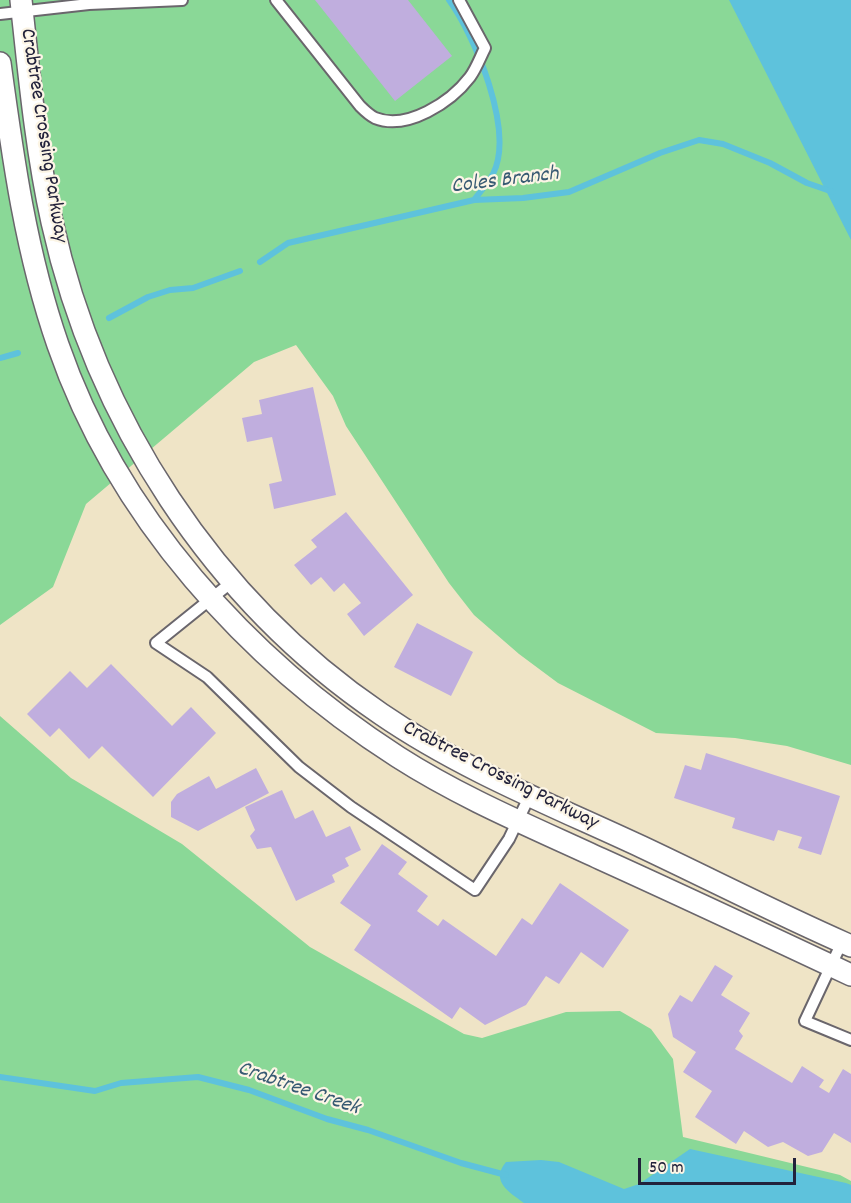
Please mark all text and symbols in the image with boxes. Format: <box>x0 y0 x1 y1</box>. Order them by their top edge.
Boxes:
street label: Crabtree Crossing Parkway <box>13 27 71 245</box>
water label: Coles Branch <box>450 162 560 202</box>
street label: Crabtree Crossing Parkway <box>398 717 602 837</box>
water label: Crabtree Creek <box>234 1057 362 1123</box>
scale bar <box>641 1146 798 1184</box>
text: 50 m <box>649 1156 684 1181</box>

